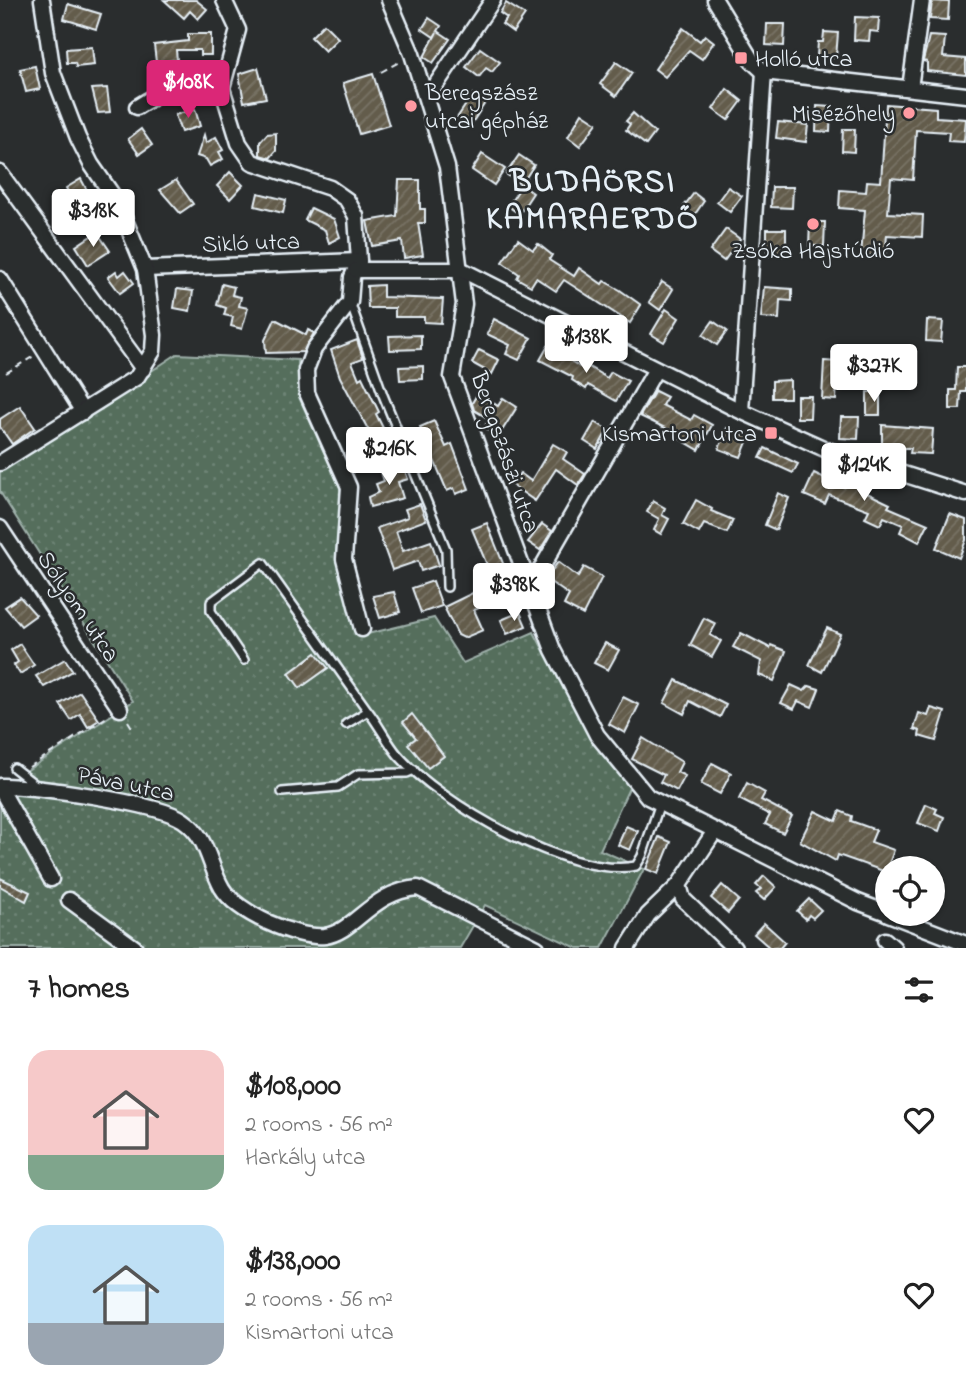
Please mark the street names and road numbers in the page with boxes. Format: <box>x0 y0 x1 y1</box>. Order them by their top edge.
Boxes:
street label: Sikló utca <box>201 225 301 264</box>
street label: Beregszászi utca <box>459 367 548 538</box>
street label: Sólyom utca <box>26 545 127 671</box>
street label: Páva utca <box>74 758 177 813</box>

